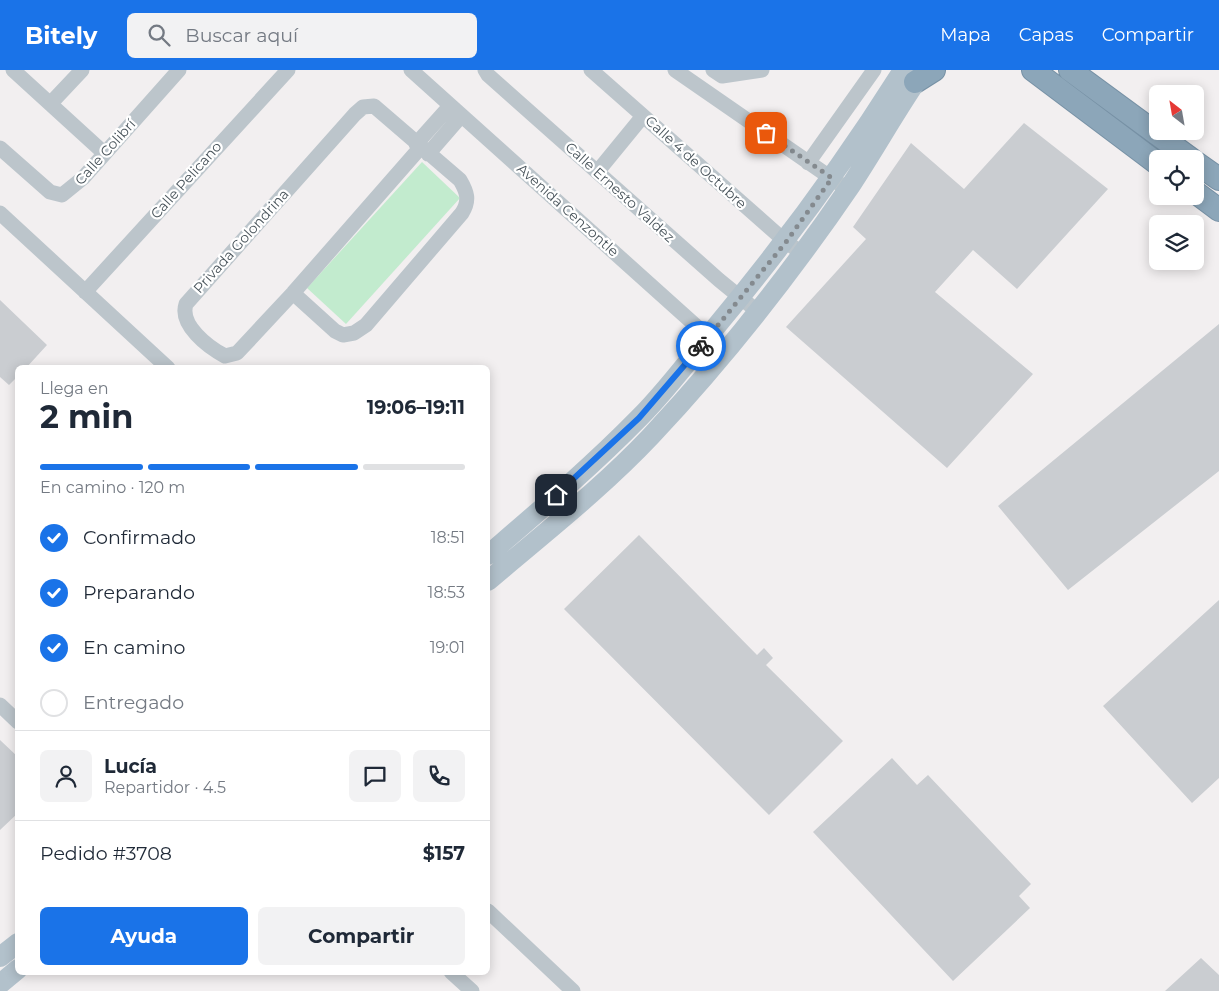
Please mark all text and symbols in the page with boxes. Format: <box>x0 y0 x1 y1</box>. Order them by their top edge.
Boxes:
search box <box>127 13 477 58</box>
text: Bitely <box>25 21 97 50</box>
icon: search <box>145 21 173 49</box>
text: Buscar aquí <box>185 24 298 47</box>
text: Mapa <box>940 24 991 46</box>
text: Capas <box>1019 24 1074 46</box>
text: Compartir <box>1102 24 1194 46</box>
north arrow <box>1149 85 1204 140</box>
map controls <box>1149 85 1204 270</box>
street label: Calle 4 de Octubre <box>641 112 751 212</box>
pin <box>745 112 787 154</box>
street label: Calle Colibrí <box>71 114 140 189</box>
icon: bag <box>752 119 780 147</box>
street label: Calle Pelicano <box>147 137 226 222</box>
street label: Calle Ernesto Valdez <box>561 138 679 246</box>
button: locate <box>1149 150 1204 205</box>
street label: Avenida Cenzontle <box>513 160 623 260</box>
street label: Privada Golondrina <box>189 185 293 297</box>
button: layers <box>1149 215 1204 270</box>
courier <box>676 321 726 371</box>
icon: bike <box>687 332 715 360</box>
text: Llega en <box>40 379 108 398</box>
text: 19:06–19:11 <box>367 396 465 419</box>
text: 2 min <box>40 397 133 436</box>
pin <box>535 474 577 516</box>
text: En camino · 120 m <box>40 478 185 497</box>
icon: home <box>542 481 570 509</box>
icon: check <box>40 524 68 552</box>
text: Confirmado <box>83 526 196 549</box>
text: 18:51 <box>431 528 465 547</box>
icon: check <box>40 579 68 607</box>
text: Preparando <box>83 581 195 604</box>
text: 18:53 <box>428 583 465 602</box>
icon: check <box>40 634 68 662</box>
text: En camino <box>83 636 185 659</box>
text: 19:01 <box>430 638 465 657</box>
text: Entregado <box>83 691 184 714</box>
button: person <box>40 750 92 802</box>
button: chat <box>349 750 401 802</box>
button: phone <box>413 750 465 802</box>
text: Lucía <box>104 755 157 778</box>
text: Repartidor · 4.5 <box>104 778 226 797</box>
text: Pedido #3708 <box>40 842 172 865</box>
text: $157 <box>423 842 465 865</box>
button: Ayuda <box>40 907 248 965</box>
button: Compartir <box>258 907 465 965</box>

